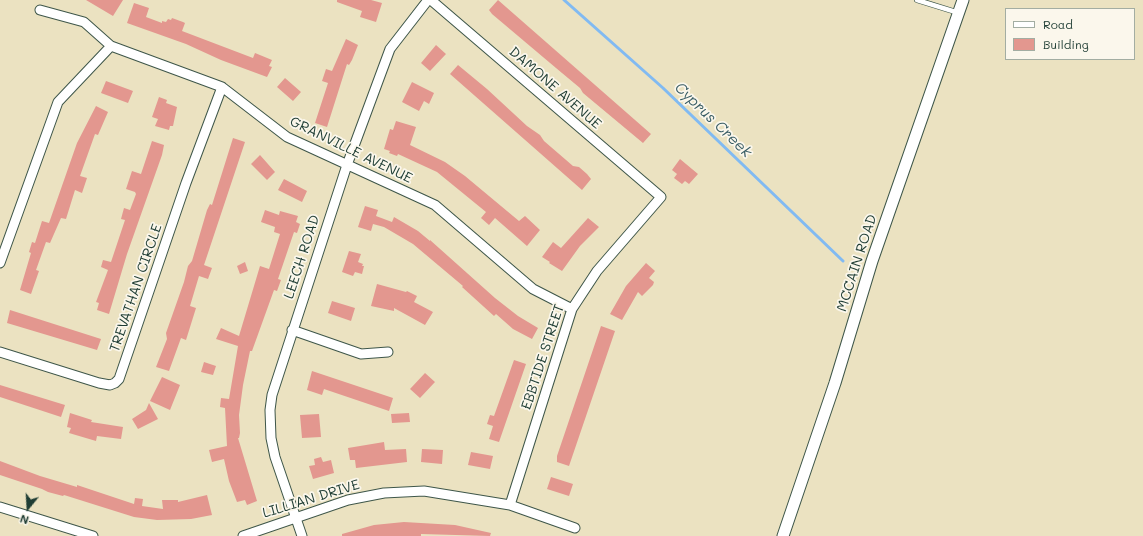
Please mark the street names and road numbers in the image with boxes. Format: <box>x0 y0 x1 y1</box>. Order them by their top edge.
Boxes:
street label: DAMONE AVENUE <box>505 43 605 133</box>
street label: GRANVILLE AVENUE <box>287 113 415 187</box>
street label: MCCAIN ROAD <box>833 212 881 314</box>
street label: LEECH ROAD <box>281 213 323 301</box>
street label: TREVATHAN CIRCLE <box>106 222 166 354</box>
street label: EBBTIDE STREET <box>518 302 568 412</box>
street label: LILLIAN DRIVE <box>260 476 362 522</box>

